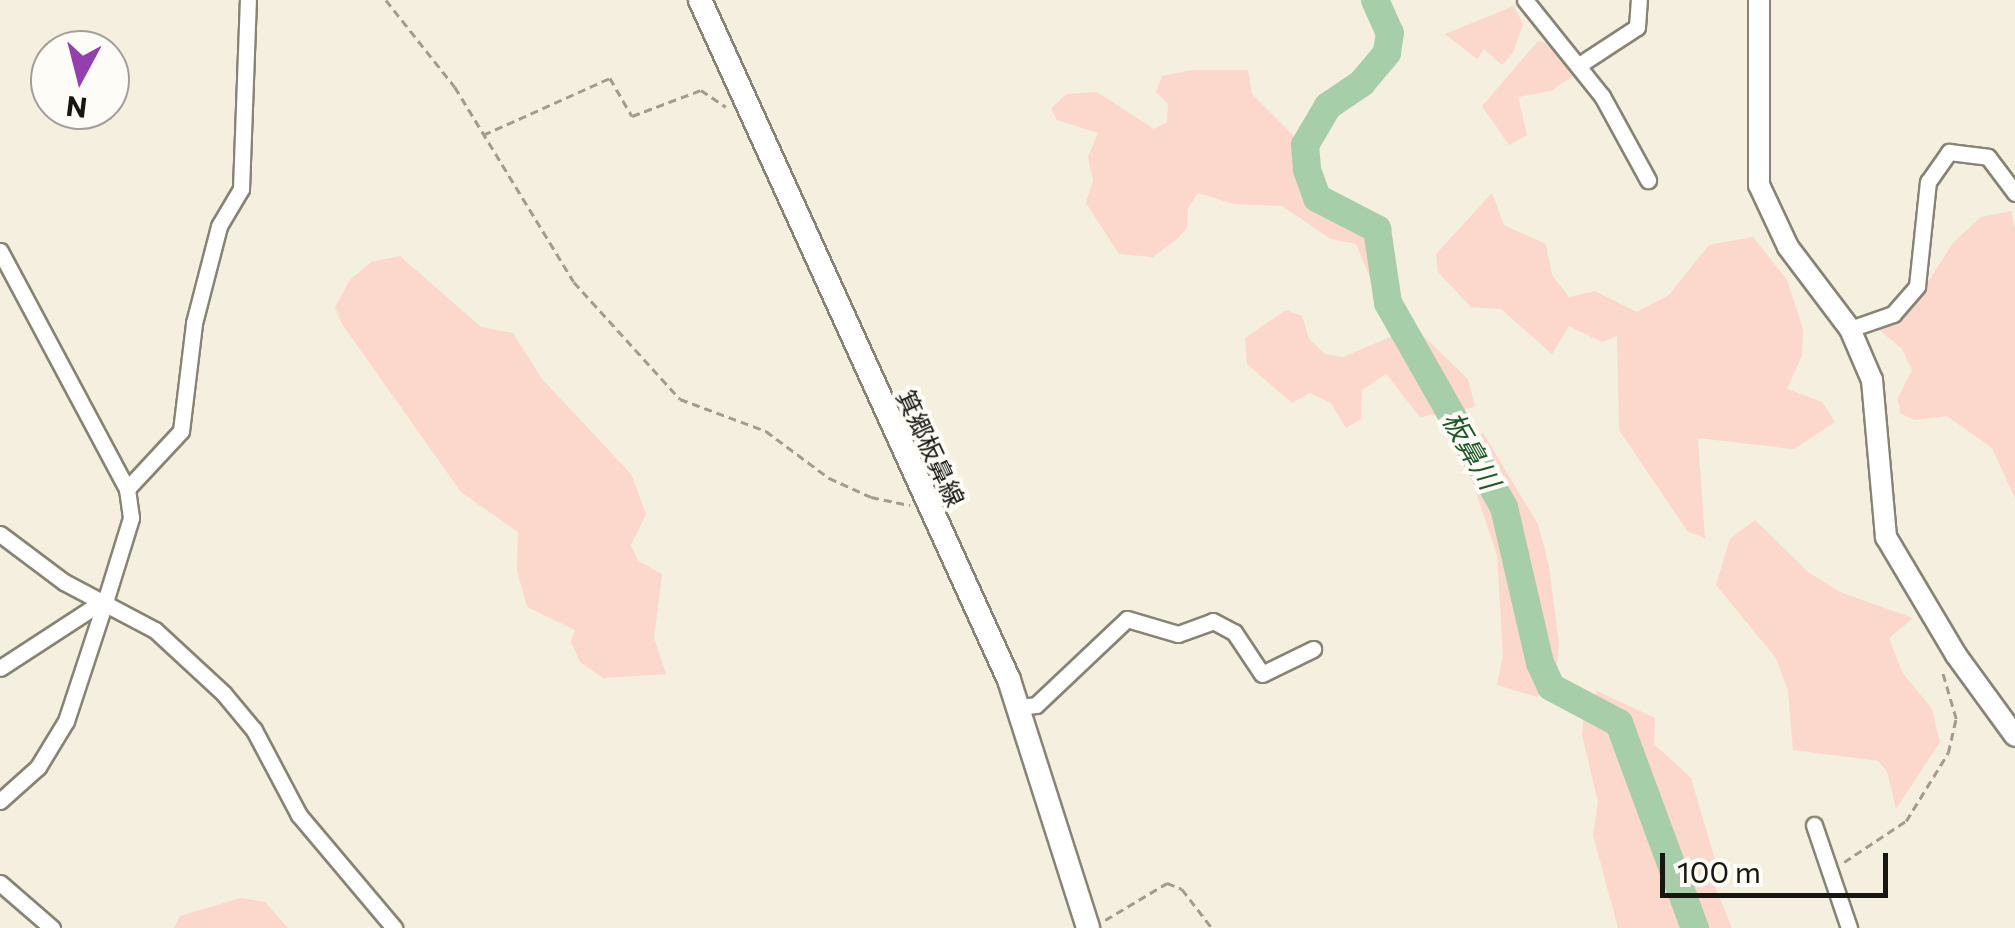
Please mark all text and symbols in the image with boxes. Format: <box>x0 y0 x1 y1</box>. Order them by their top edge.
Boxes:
north arrow <box>30 30 130 130</box>
text: N <box>64 90 89 126</box>
street label: 箕郷板鼻線 <box>891 385 971 511</box>
water label: 板鼻川 <box>1436 405 1508 495</box>
scale bar <box>1665 833 1892 895</box>
text: 100 m <box>1677 852 1761 889</box>

